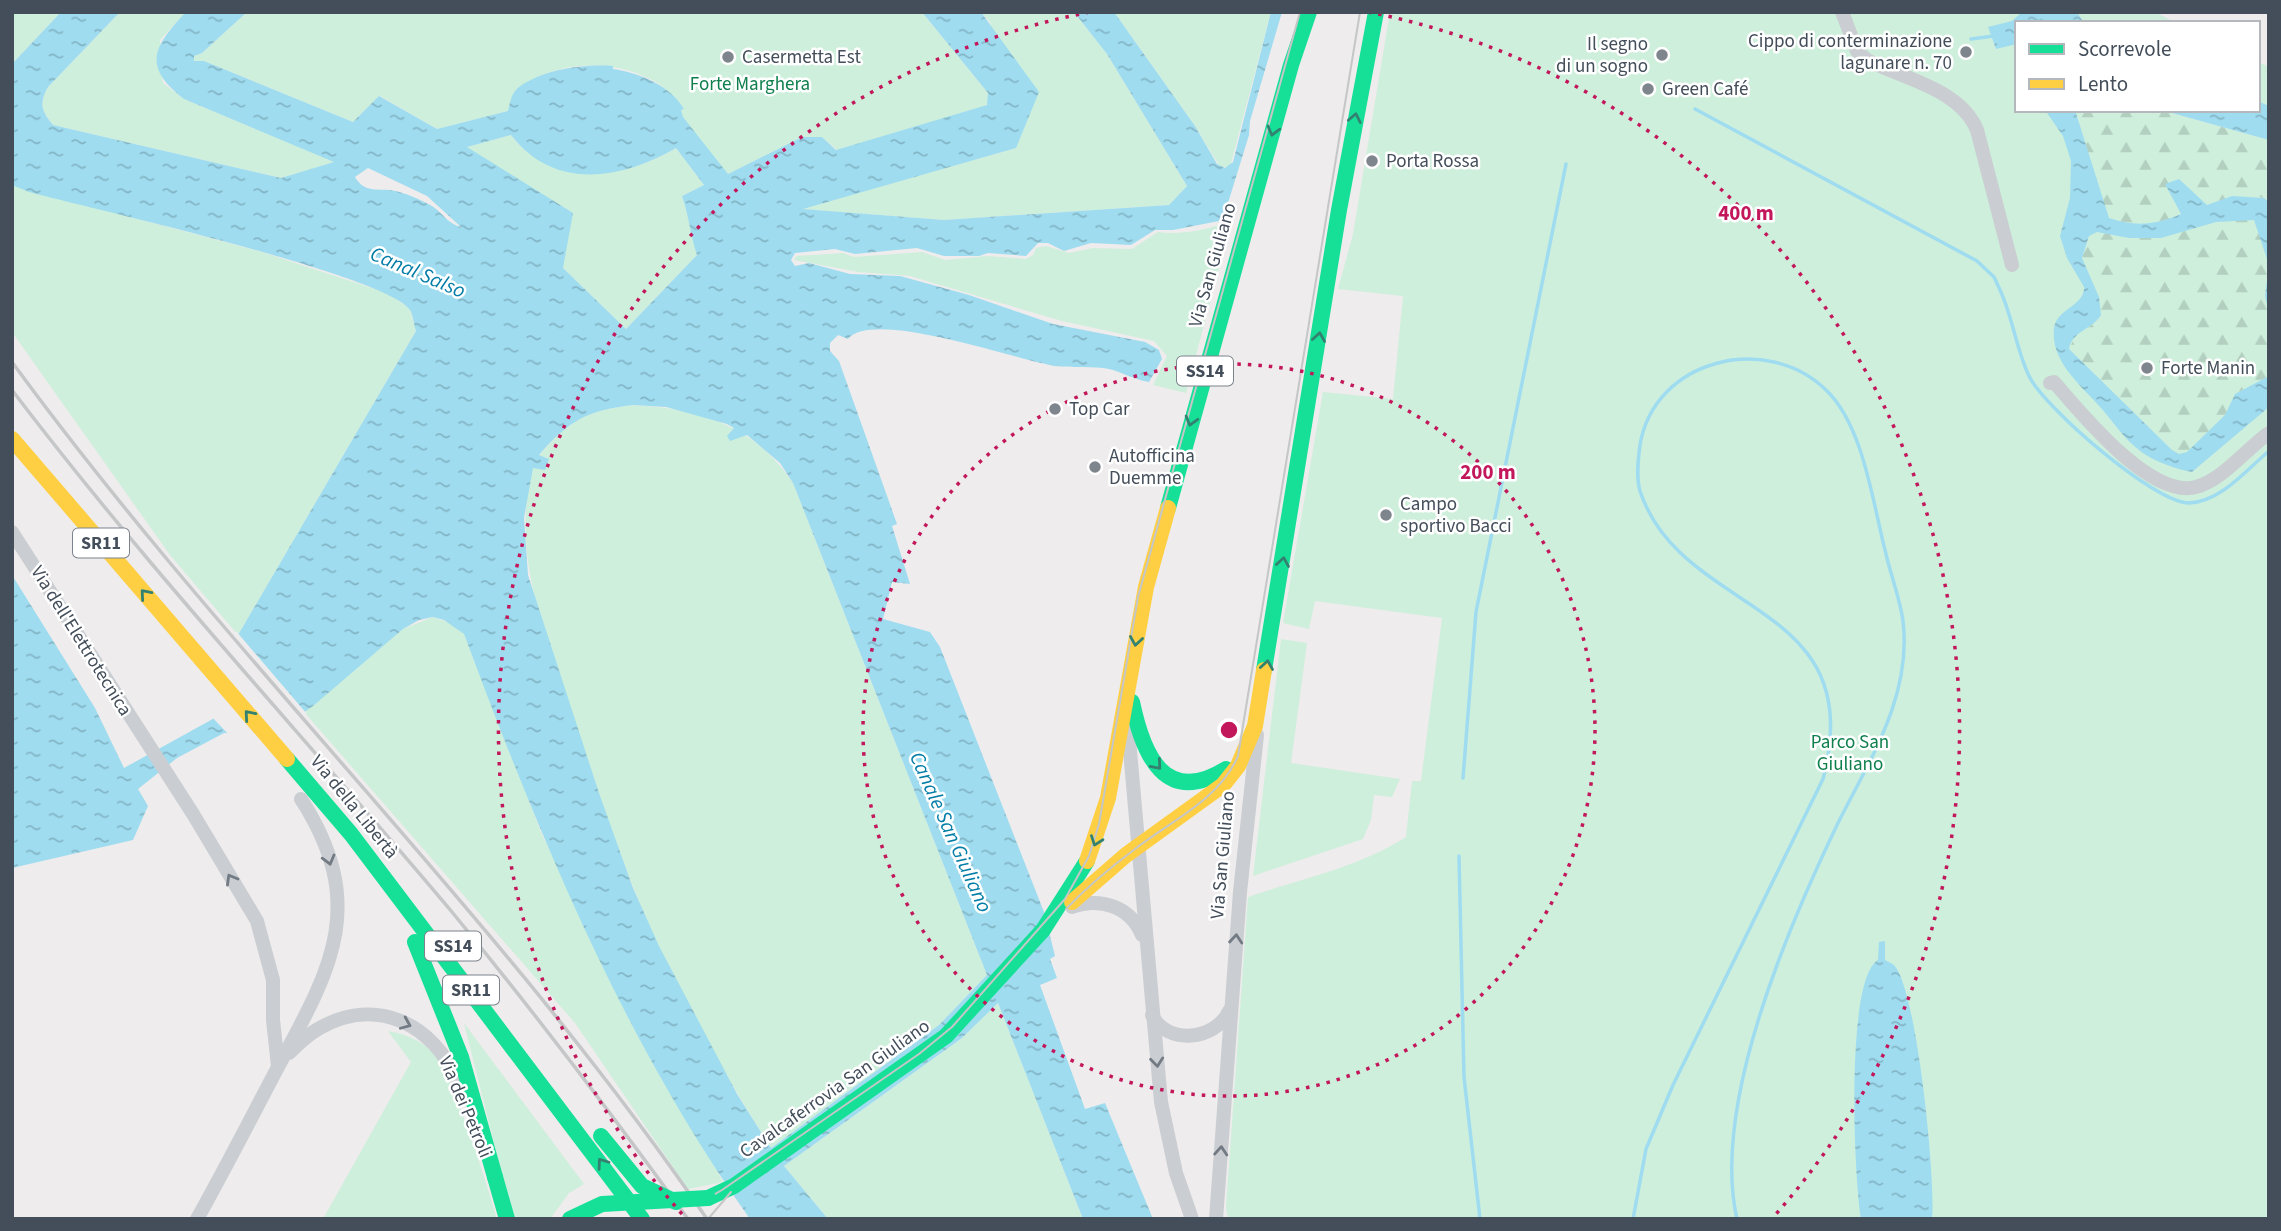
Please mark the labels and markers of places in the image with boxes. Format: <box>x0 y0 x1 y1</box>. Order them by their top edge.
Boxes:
place label: Cippo di conterminazione lagunare n. 70 <box>1748 28 1952 77</box>
place label: Il segno di un sogno <box>1556 31 1648 80</box>
place label: Casermetta Est <box>742 44 861 71</box>
marker: Cippo di conterminazione lagunare n. 70 <box>1958 44 1974 60</box>
marker: Il segno di un sogno <box>1654 47 1670 63</box>
marker: Casermetta Est <box>720 49 736 65</box>
place label: Green Café <box>1662 76 1748 103</box>
marker: Green Café <box>1640 81 1656 97</box>
place label: Porta Rossa <box>1386 148 1479 175</box>
marker: Porta Rossa <box>1364 153 1380 169</box>
place label: Forte Manin <box>2161 355 2255 382</box>
marker: Forte Manin <box>2139 360 2155 376</box>
place label: Top Car <box>1069 396 1130 423</box>
marker: Top Car <box>1047 401 1063 417</box>
place label: Autofficina Duemme <box>1109 443 1195 492</box>
marker: Autofficina Duemme <box>1087 459 1103 475</box>
place label: Campo sportivo Bacci <box>1400 491 1512 540</box>
marker: Campo sportivo Bacci <box>1378 507 1394 523</box>
centre of rings <box>1217 718 1241 742</box>

